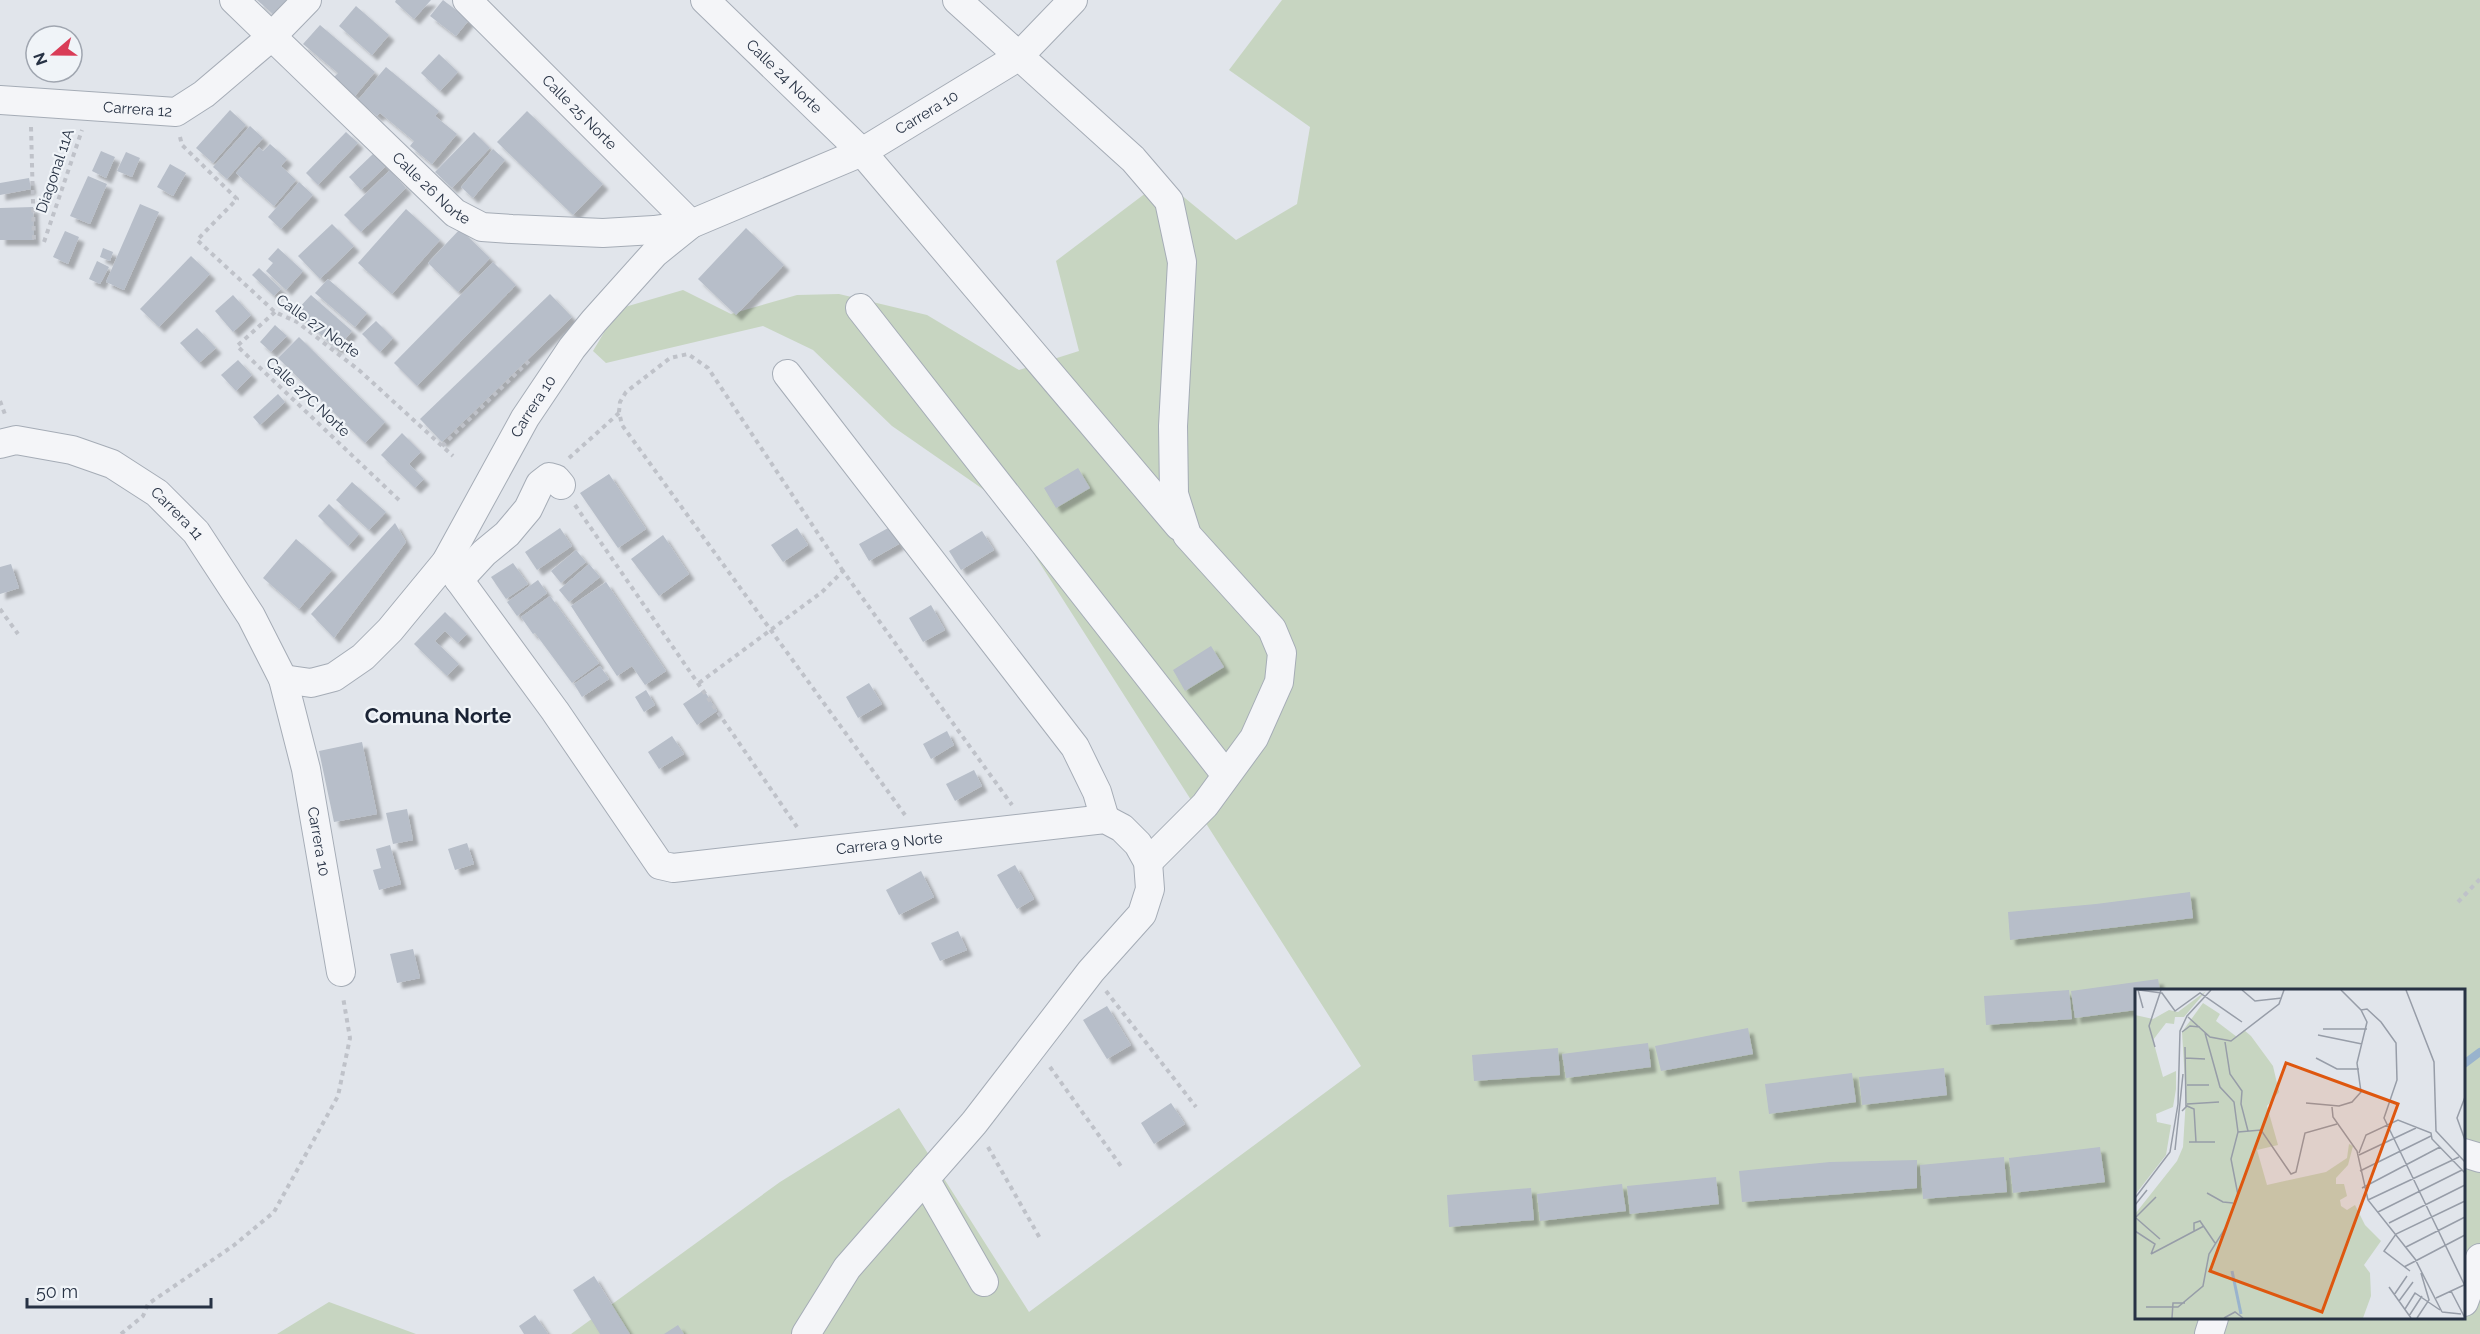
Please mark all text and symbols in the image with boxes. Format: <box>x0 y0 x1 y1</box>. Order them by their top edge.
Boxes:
north arrow <box>24 24 84 84</box>
street label: Calle 24 Norte <box>742 36 826 117</box>
text: N <box>29 50 51 68</box>
street label: Calle 25 Norte <box>538 71 621 154</box>
street label: Carrera 10 <box>892 86 962 139</box>
street label: Carrera 12 <box>103 98 173 121</box>
street label: Diagonal 11A <box>32 127 78 215</box>
street label: Calle 26 Norte <box>389 148 473 228</box>
street label: Calle 27 Norte <box>273 290 364 362</box>
street label: Calle 27C Norte <box>262 353 354 441</box>
street label: Carrera 10 <box>507 372 560 441</box>
street label: Carrera 11 <box>147 483 208 544</box>
district label: Comuna Norte <box>365 703 512 728</box>
street label: Carrera 10 <box>304 805 333 878</box>
street label: Carrera 9 Norte <box>835 828 944 858</box>
inset map <box>2135 989 2465 1319</box>
scale bar <box>27 1271 212 1309</box>
text: 50 m <box>36 1281 78 1302</box>

